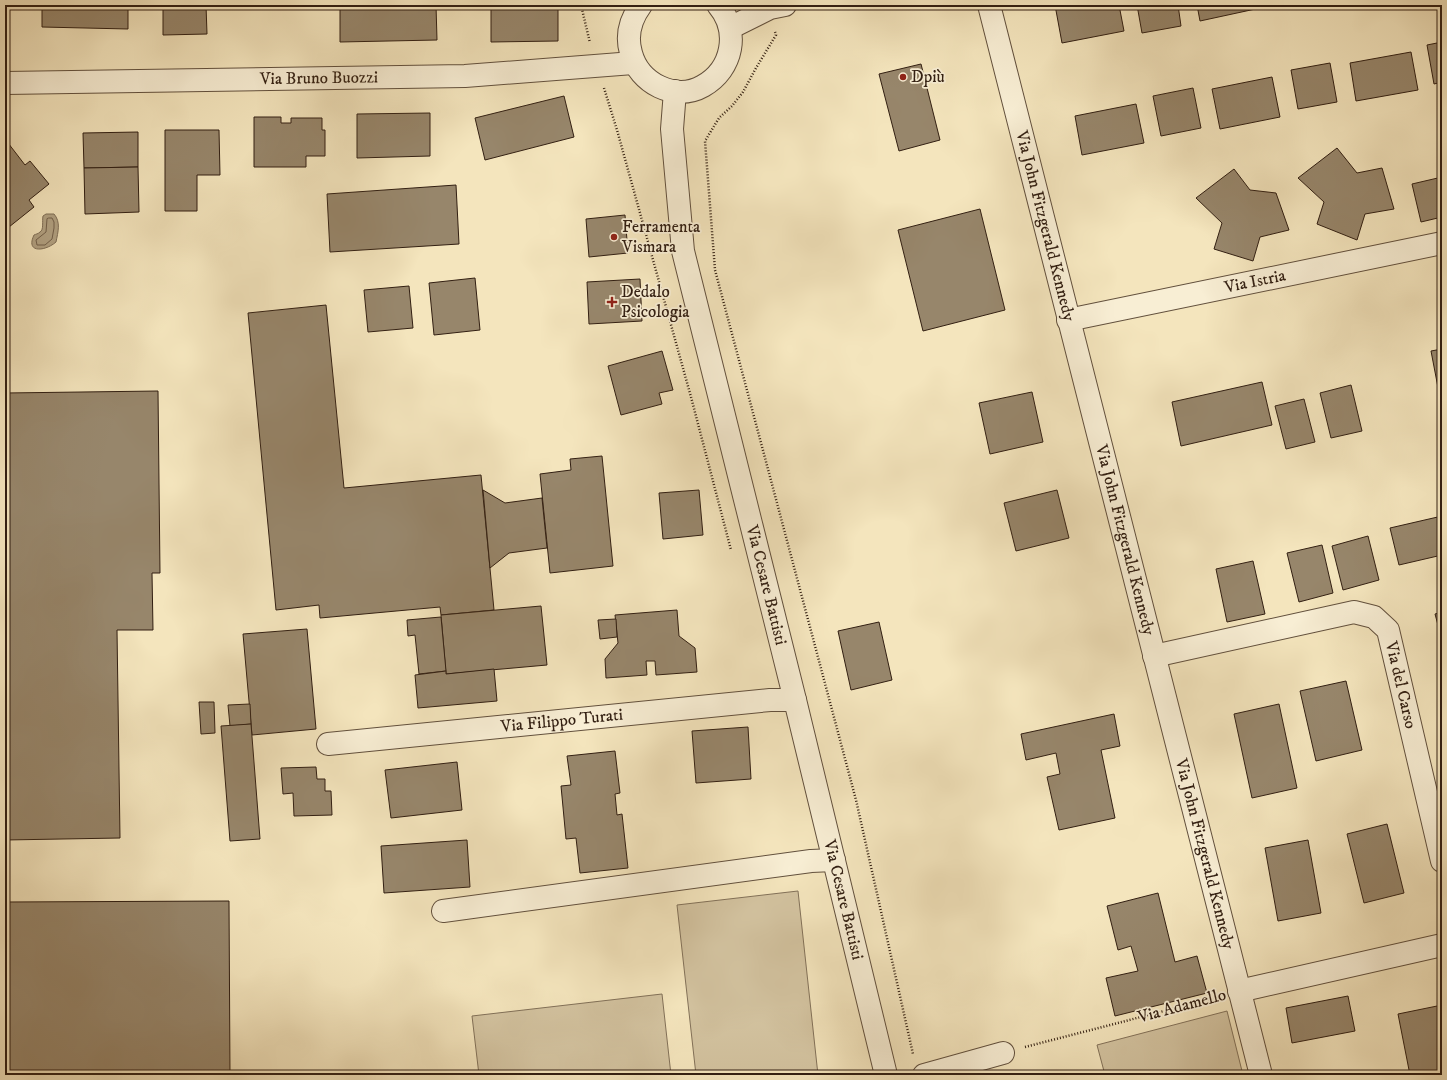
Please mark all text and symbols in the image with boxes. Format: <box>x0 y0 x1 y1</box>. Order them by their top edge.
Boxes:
street label: Via Bruno Buozzi <box>259 66 378 90</box>
place label: Dpiù <box>911 66 945 88</box>
marker: Dpiù <box>898 72 908 82</box>
street label: Via John Fitzgerald Kennedy <box>1010 127 1080 324</box>
place label: Ferramenta Vismara <box>621 216 701 258</box>
marker: Ferramenta Vismara <box>609 232 619 242</box>
street label: Via Istria <box>1222 264 1288 299</box>
place label: Dedalo Psicologia <box>621 281 690 323</box>
marker: Dedalo Psicologia <box>606 296 618 308</box>
street label: Via John Fitzgerald Kennedy <box>1090 441 1160 638</box>
street label: Via Cesare Battisti <box>741 522 792 648</box>
street label: Via del Carso <box>1380 638 1422 731</box>
street label: Via Filippo Turati <box>499 704 624 738</box>
street label: Via John Fitzgerald Kennedy <box>1170 755 1240 952</box>
street label: Via Cesare Battisti <box>818 836 869 962</box>
street label: Via Adamello <box>1134 984 1229 1029</box>

